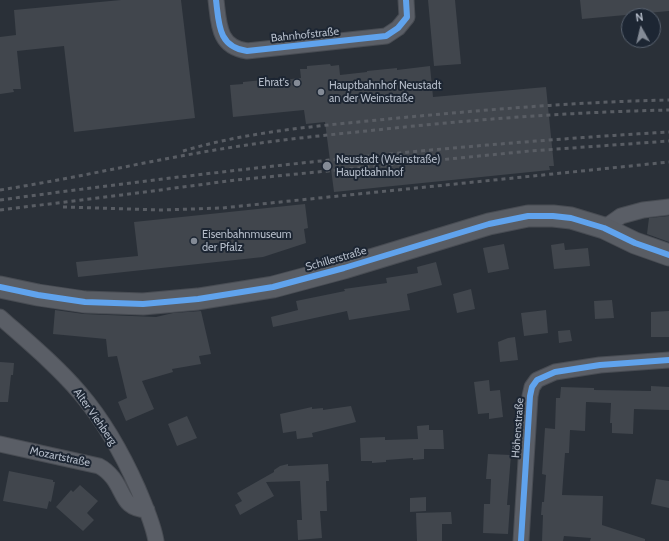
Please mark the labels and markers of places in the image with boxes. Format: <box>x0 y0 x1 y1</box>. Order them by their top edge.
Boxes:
place label: Ehrat's <box>258 76 289 90</box>
marker: Ehrat's <box>292 78 302 88</box>
place label: Hauptbahnhof Neustadt an der Weinstraße <box>329 79 441 105</box>
marker: Hauptbahnhof Neustadt an der Weinstraße <box>316 87 326 97</box>
place label: Neustadt (Weinstraße) Hauptbahnhof <box>336 153 440 179</box>
marker: Neustadt (Weinstraße) Hauptbahnhof <box>321 160 333 172</box>
place label: Eisenbahnmuseum der Pfalz <box>202 228 291 254</box>
marker: Eisenbahnmuseum der Pfalz <box>189 236 199 246</box>

